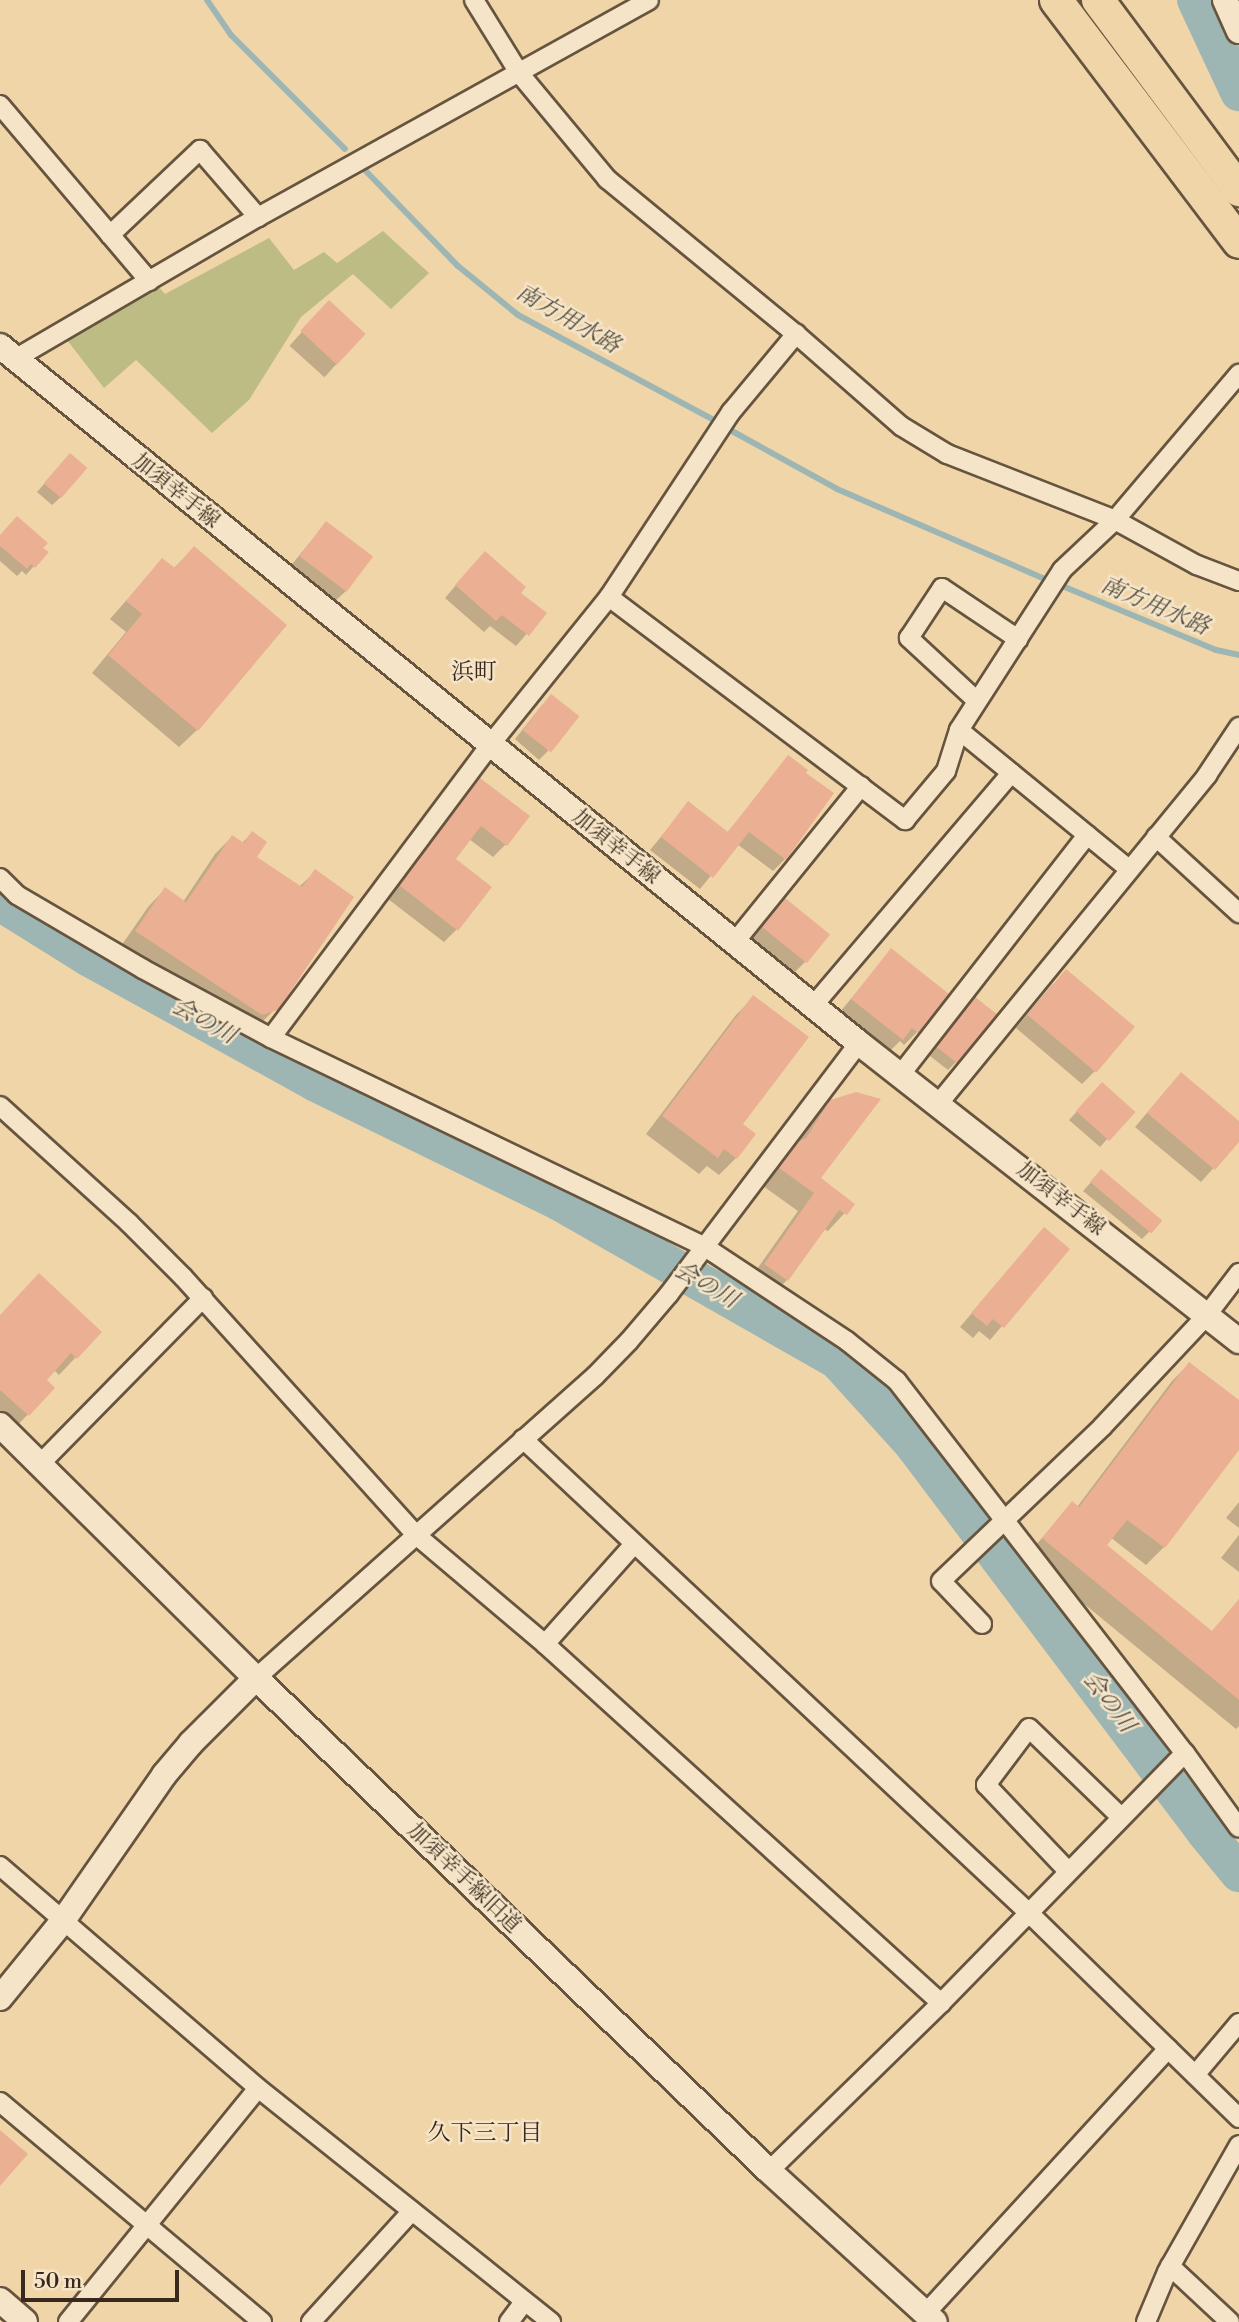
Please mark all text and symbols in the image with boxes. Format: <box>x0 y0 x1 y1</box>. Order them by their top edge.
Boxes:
water label: 南方用水路 <box>511 278 625 360</box>
street label: 加須幸手線 <box>127 448 225 534</box>
water label: 南方用水路 <box>1097 571 1213 641</box>
district label: 浜町 <box>451 658 497 686</box>
street label: 加須幸手線 <box>567 804 665 890</box>
water label: 会の川 <box>167 992 241 1050</box>
street label: 加須幸手線 <box>1012 1157 1110 1241</box>
water label: 会の川 <box>669 1256 743 1314</box>
water label: 会の川 <box>1077 1666 1141 1738</box>
street label: 加須幸手線旧道 <box>402 1818 526 1938</box>
district label: 久下三丁目 <box>428 2119 542 2147</box>
scale bar <box>24 2256 182 2300</box>
text: 50 m <box>34 2269 82 2295</box>

